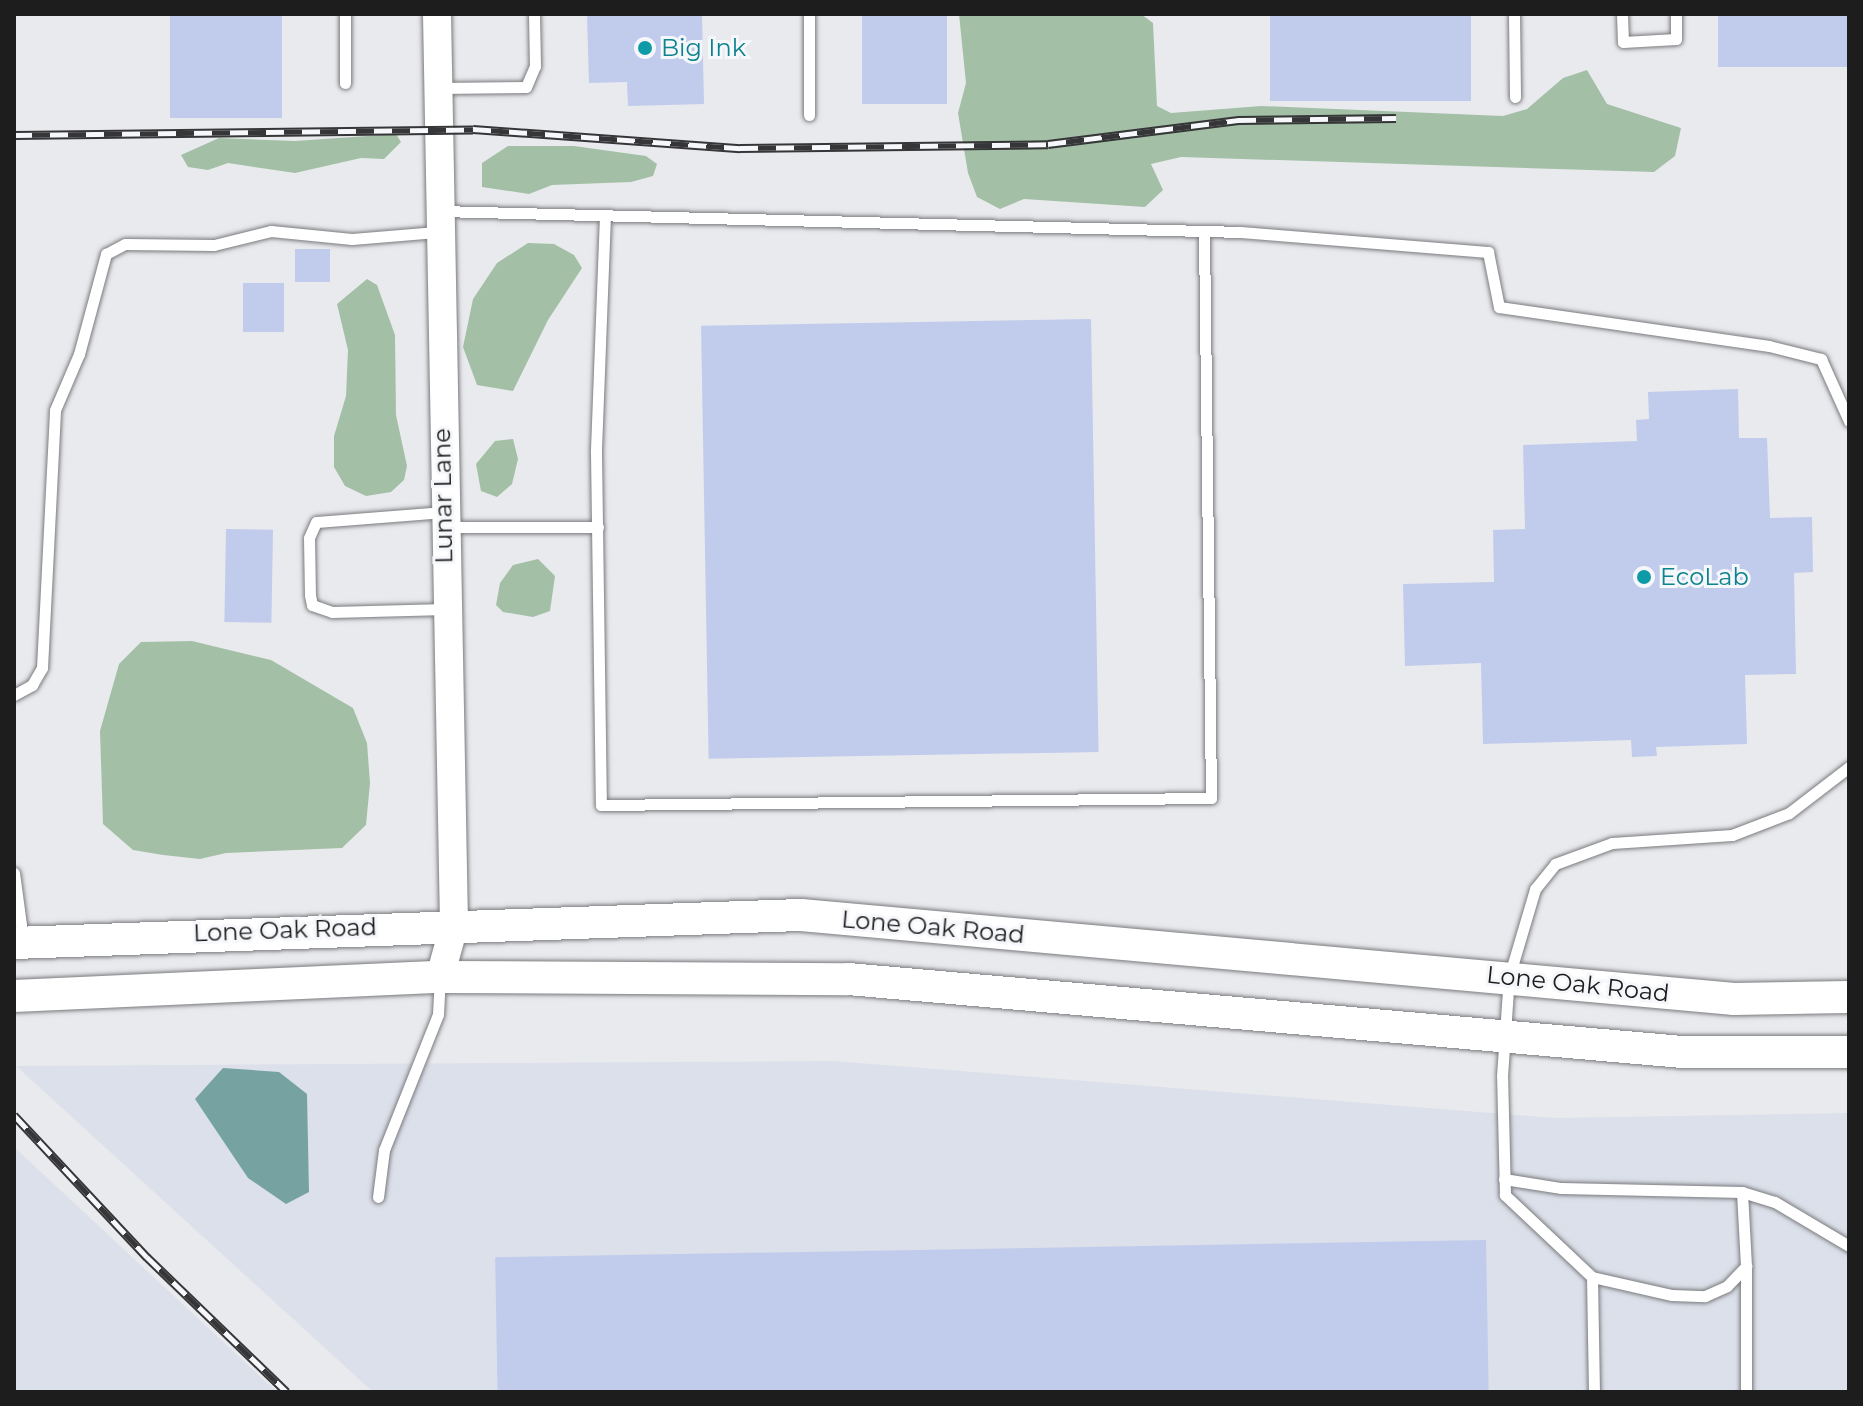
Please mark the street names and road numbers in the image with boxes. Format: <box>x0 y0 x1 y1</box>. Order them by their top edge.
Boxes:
street label: Lunar Lane <box>427 428 459 564</box>
street label: Lone Oak Road <box>840 905 1026 949</box>
street label: Lone Oak Road <box>193 912 377 948</box>
street label: Lone Oak Road <box>1485 960 1671 1008</box>

